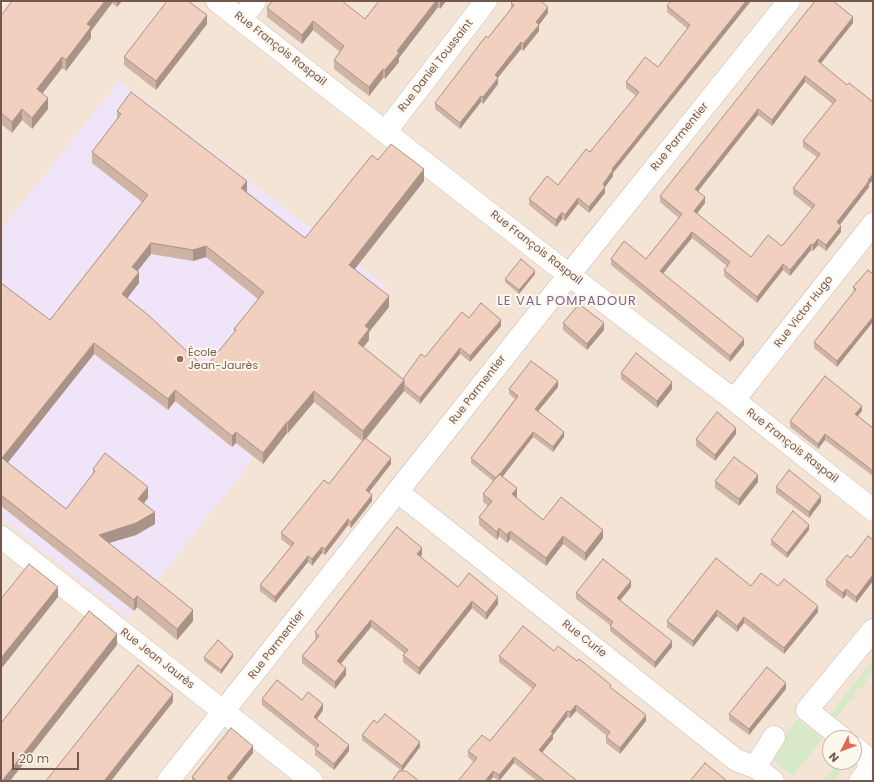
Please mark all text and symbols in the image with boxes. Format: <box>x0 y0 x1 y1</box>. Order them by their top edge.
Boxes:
street label: Rue François Raspail <box>231 9 329 89</box>
street label: Rue Daniel Toussaint <box>396 17 476 115</box>
street label: Rue Parmentier <box>648 100 712 174</box>
street label: Rue François Raspail <box>487 208 585 288</box>
street label: Rue Victor Hugo <box>772 273 836 351</box>
district label: LE VAL POMPADOUR <box>497 294 637 310</box>
place label: École Jean-Jaurès <box>188 346 258 372</box>
street label: Rue Parmentier <box>447 353 509 427</box>
marker: École Jean-Jaurès <box>175 354 185 364</box>
street label: Rue François Raspail <box>743 406 841 486</box>
street label: Rue Parmentier <box>246 608 308 682</box>
street label: Rue Curie <box>559 618 609 660</box>
street label: Rue Jean Jaurès <box>117 626 197 692</box>
north arrow <box>822 730 862 770</box>
scale bar <box>14 744 81 770</box>
text: N <box>825 749 843 766</box>
text: 20 m <box>19 750 49 767</box>

